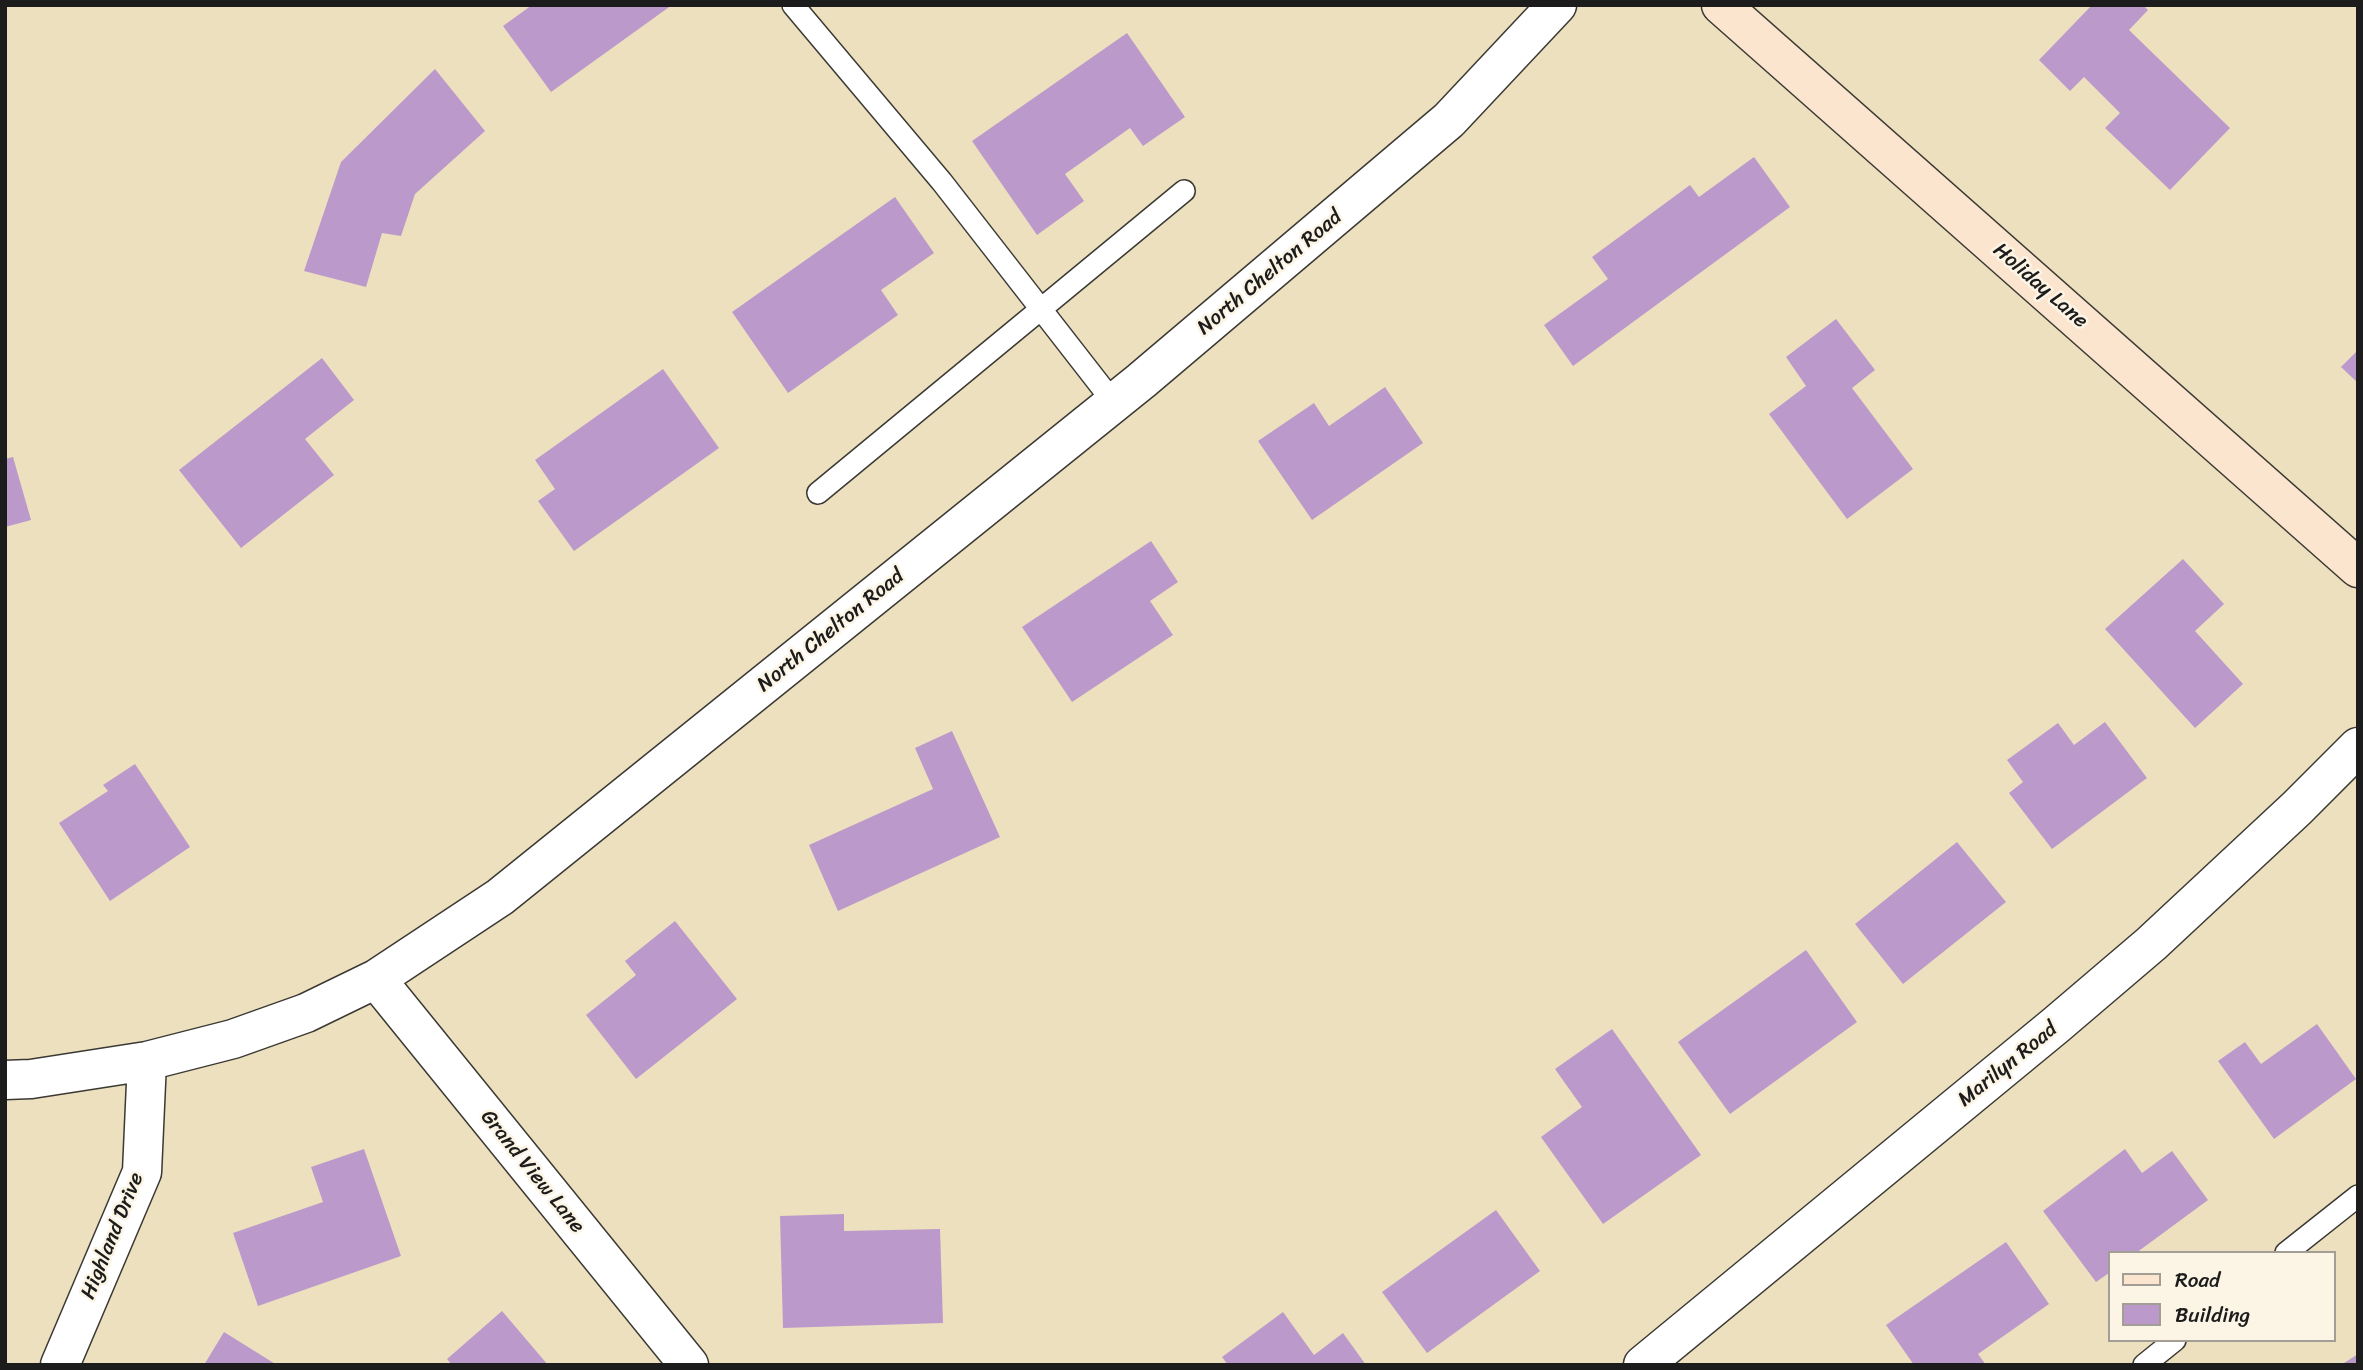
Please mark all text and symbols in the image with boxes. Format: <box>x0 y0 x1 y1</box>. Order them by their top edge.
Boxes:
street label: North Chelton Road <box>1192 205 1348 341</box>
street label: Holiday Lane <box>1987 238 2093 334</box>
street label: North Chelton Road <box>753 564 909 698</box>
street label: Marilyn Road <box>1953 1017 2063 1113</box>
street label: Grand View Lane <box>475 1105 589 1239</box>
street label: Highland Drive <box>76 1169 150 1303</box>
legend <box>2108 1251 2335 1342</box>
text: Road <box>2175 1261 2220 1299</box>
text: Building <box>2175 1296 2250 1334</box>

